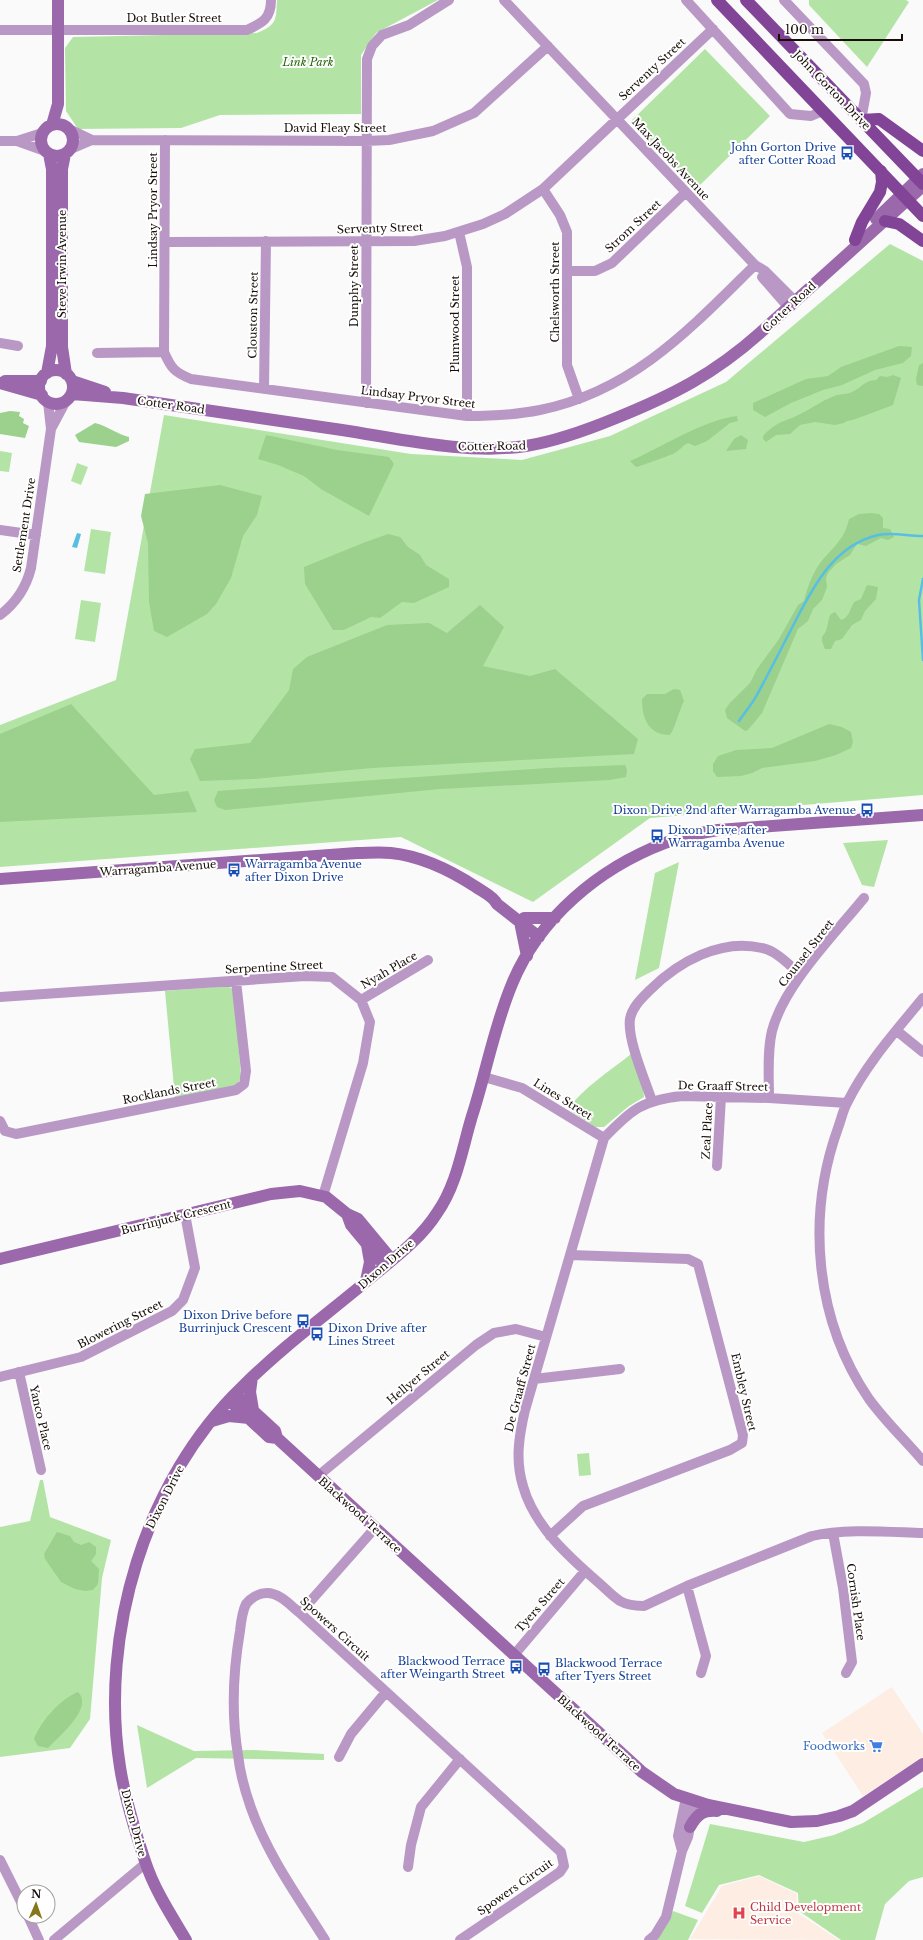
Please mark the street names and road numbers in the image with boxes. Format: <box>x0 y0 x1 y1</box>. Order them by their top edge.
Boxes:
street label: Dot Butler Street <box>126 11 222 25</box>
street label: Serventy Street <box>616 34 689 103</box>
street label: John Gorton Drive <box>789 46 874 133</box>
street label: Max Jacobs Avenue <box>629 115 713 203</box>
street label: David Fleay Street <box>284 121 387 135</box>
street label: Lindsay Pryor Street <box>146 151 160 268</box>
street label: Strom Street <box>602 196 665 256</box>
street label: Steve Irwin Avenue <box>55 210 69 318</box>
street label: Serventy Street <box>337 219 424 236</box>
street label: Chelsworth Street <box>548 241 562 342</box>
street label: Dunphy Street <box>347 244 361 327</box>
street label: Clouston Street <box>245 270 261 359</box>
street label: Plumwood Street <box>448 274 462 373</box>
street label: Cotter Road <box>759 278 819 335</box>
street label: Lindsay Pryor Street <box>360 383 477 411</box>
street label: Cotter Road <box>136 393 206 417</box>
street label: Cotter Road <box>458 438 527 454</box>
street label: Settlement Drive <box>10 476 38 574</box>
street label: Warragamba Avenue <box>98 857 217 879</box>
street label: Counsel Street <box>775 916 837 990</box>
street label: Nyah Place <box>358 948 420 992</box>
street label: Serpentine Street <box>225 957 324 977</box>
street label: Rocklands Street <box>121 1075 217 1107</box>
street label: Lines Street <box>531 1075 596 1123</box>
street label: De Graaff Street <box>678 1078 769 1094</box>
street label: Zeal Place <box>699 1102 715 1160</box>
street label: Burrinjuck Crescent <box>119 1196 233 1237</box>
street label: Dixon Drive <box>355 1236 417 1292</box>
street label: Blowering Street <box>75 1296 166 1352</box>
street label: De Graaff Street <box>502 1342 539 1433</box>
street label: Hellyer Street <box>384 1346 453 1407</box>
street label: Embley Street <box>728 1352 760 1433</box>
street label: Yanco Place <box>26 1383 55 1452</box>
street label: Dixon Drive <box>143 1463 187 1531</box>
street label: Blackwood Terrace <box>315 1474 405 1556</box>
street label: Cornish Place <box>844 1563 868 1641</box>
street label: Tyers Street <box>513 1574 568 1635</box>
street label: Spowers Circuit <box>297 1594 373 1665</box>
street label: Blackwood Terrace <box>554 1692 644 1774</box>
street label: Dixon Drive <box>118 1788 150 1858</box>
street label: Spowers Circuit <box>474 1855 556 1918</box>

